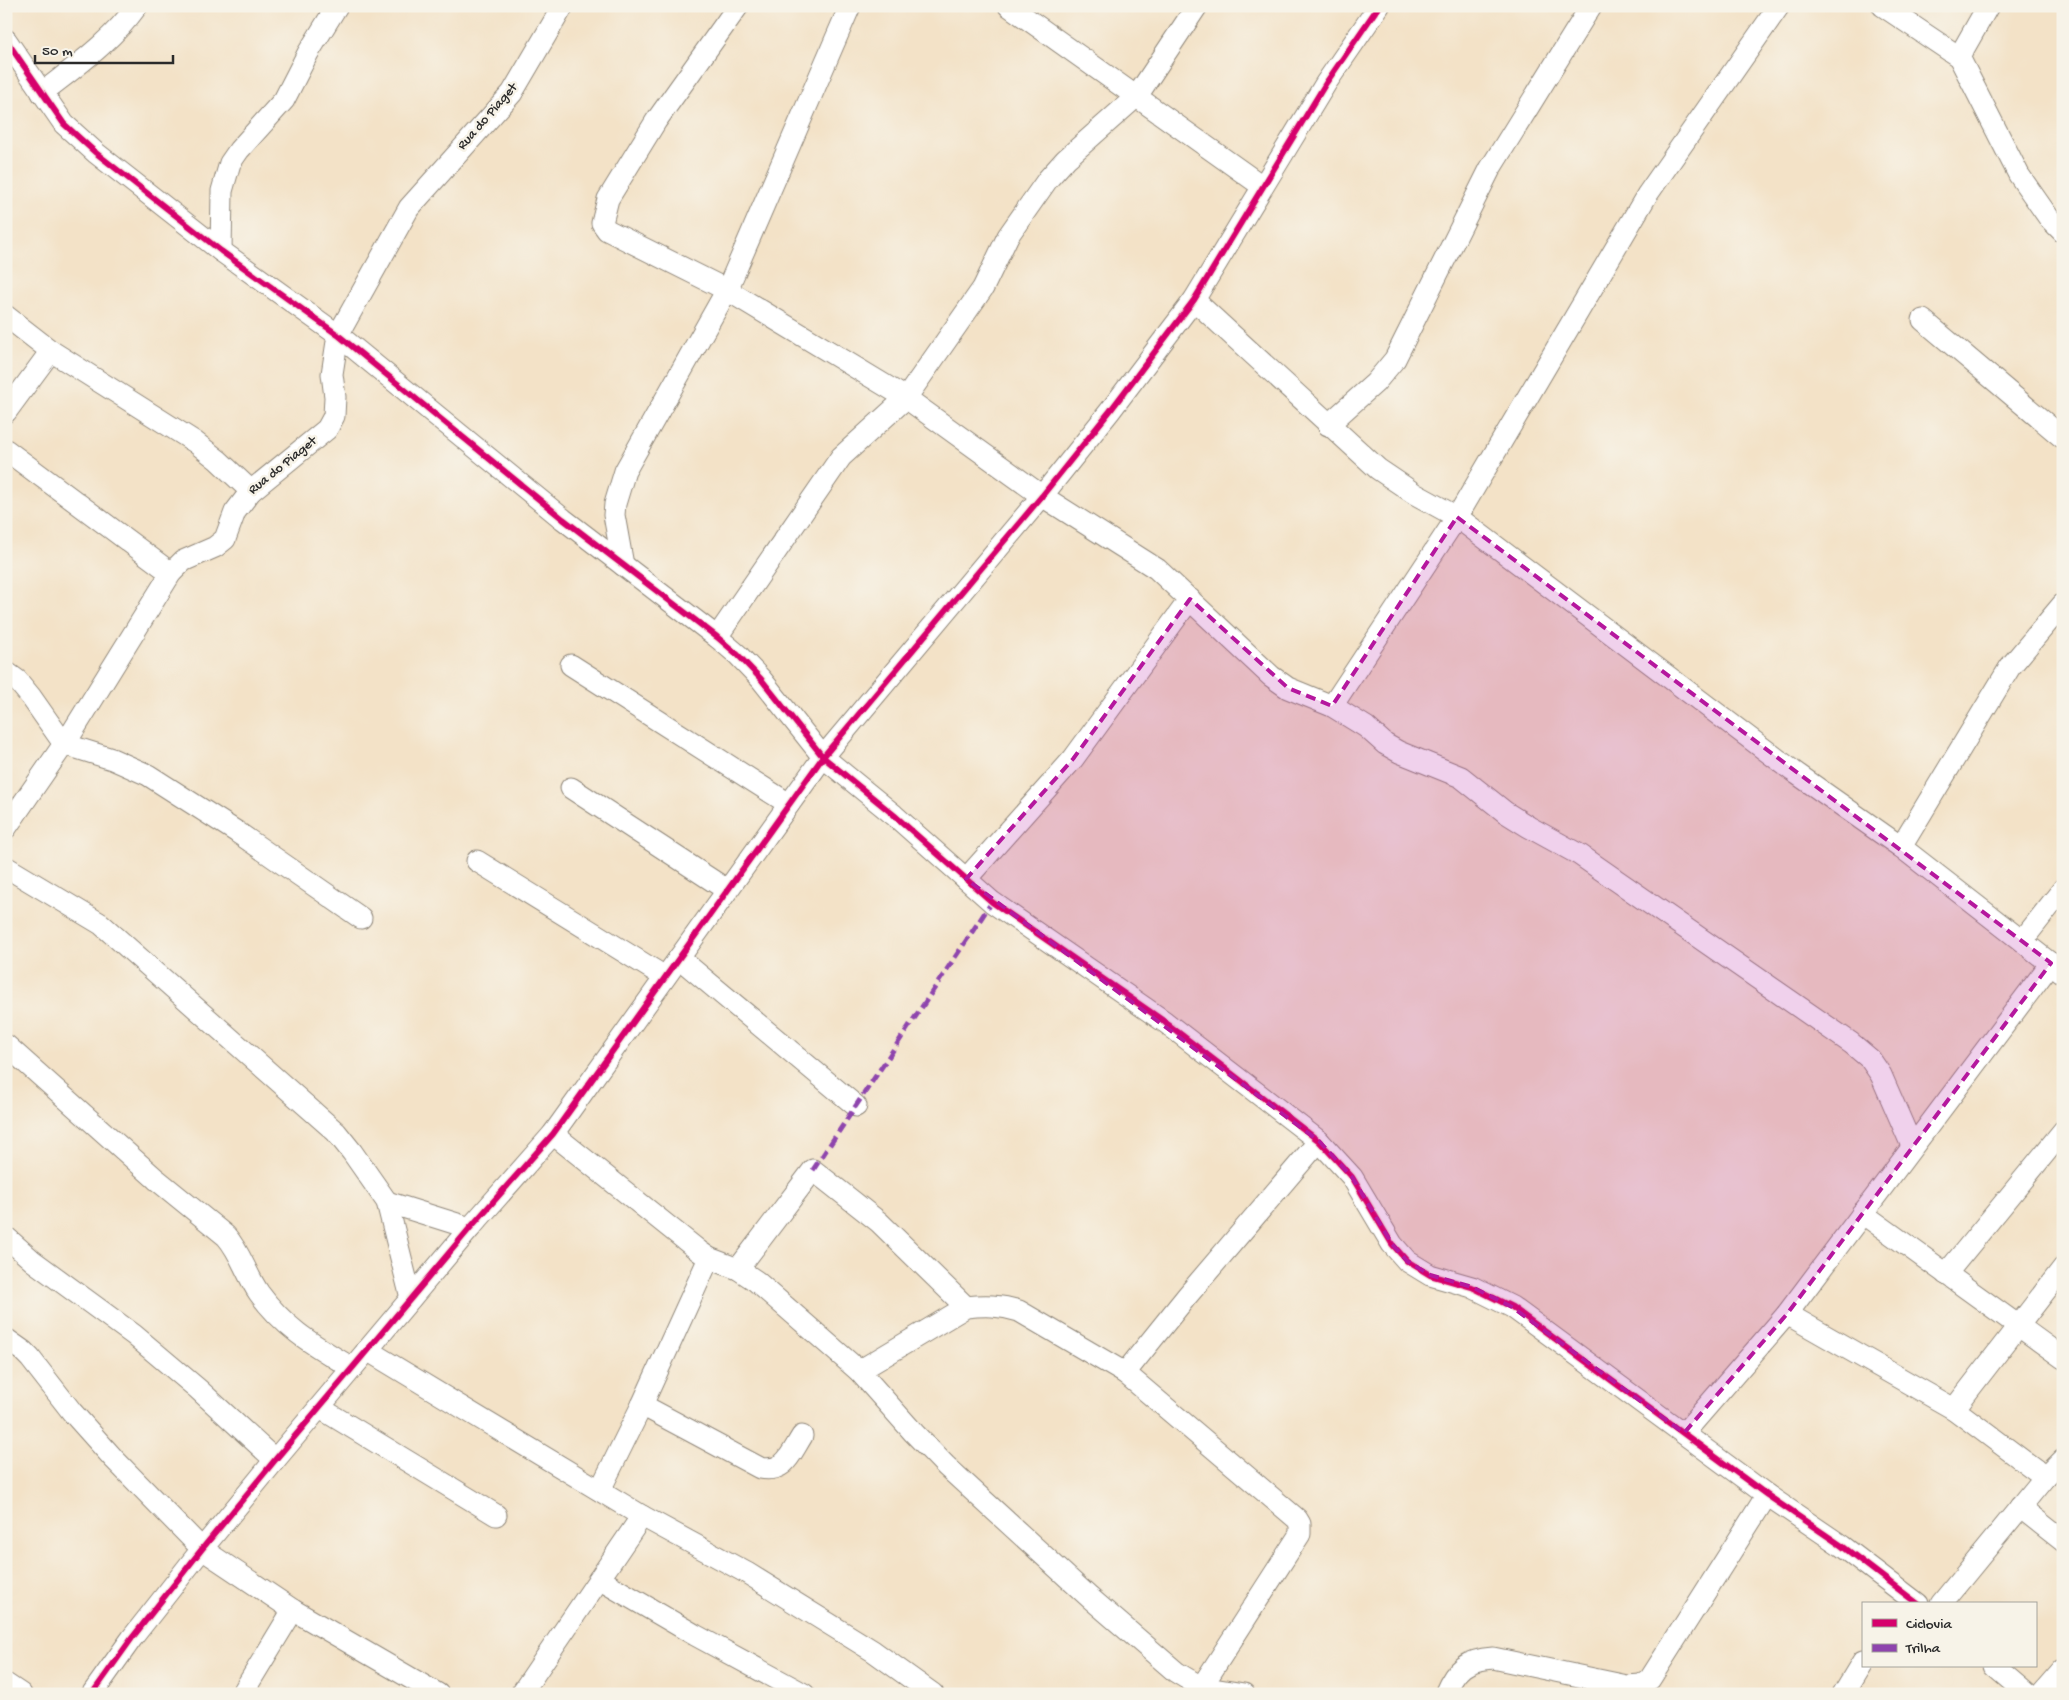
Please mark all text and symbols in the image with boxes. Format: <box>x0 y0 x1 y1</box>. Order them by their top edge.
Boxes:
scale bar <box>35 32 172 64</box>
text: 50 m <box>42 43 73 61</box>
street label: Rua do Piaget <box>454 79 523 154</box>
street label: Rua do Piaget <box>245 432 322 499</box>
legend <box>1862 1602 2036 1668</box>
text: Ciclovia <box>1906 1616 1952 1634</box>
text: Trilha <box>1905 1640 1941 1658</box>

